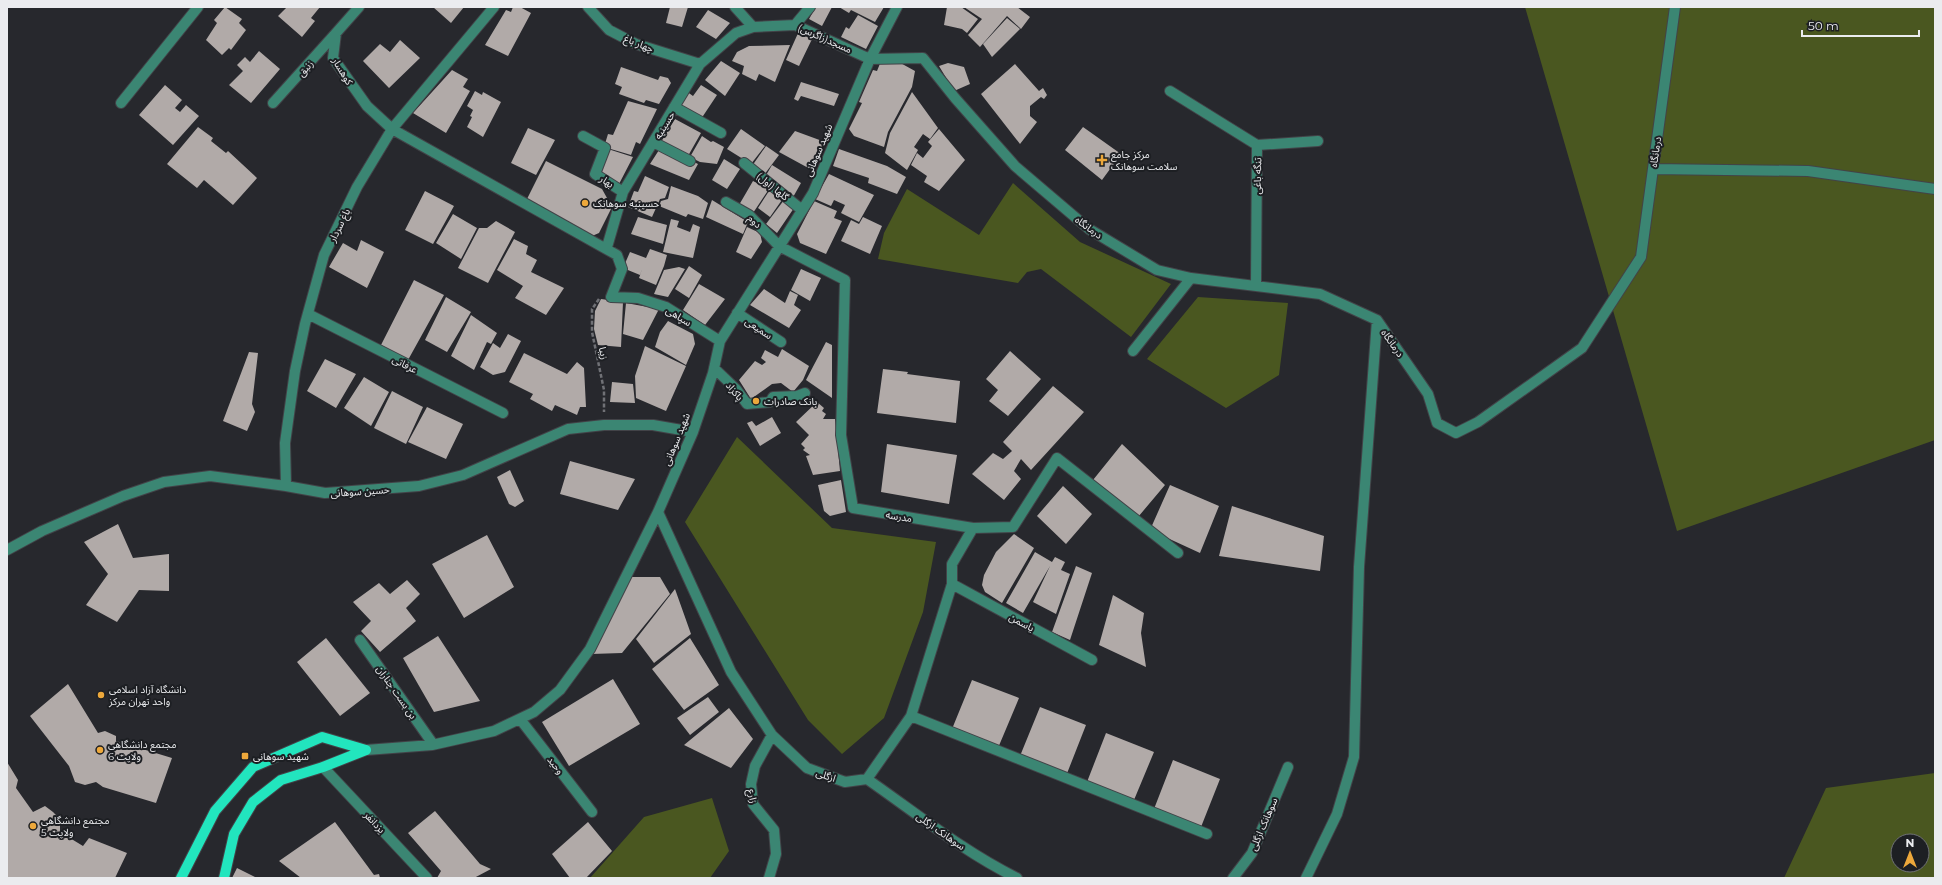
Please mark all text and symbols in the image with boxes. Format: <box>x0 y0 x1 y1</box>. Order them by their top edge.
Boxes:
scale bar <box>1802 12 1919 38</box>
text: 50 m <box>1808 18 1839 33</box>
street label: مسجد(زاگرس) <box>796 21 854 56</box>
street label: چهار باغ <box>622 32 656 56</box>
street label: کوهسار <box>329 54 356 88</box>
street label: زنبق <box>295 57 316 79</box>
street label: حسینیه <box>651 109 678 142</box>
street label: شهید سوهانی <box>802 122 835 178</box>
street label: درمانگاه <box>1647 136 1664 168</box>
place label: مرکز جامع سلامت سوهانک <box>1111 148 1177 173</box>
marker: مرکز جامع سلامت سوهانک <box>1096 154 1108 166</box>
street label: تنگه باغی <box>1251 157 1264 195</box>
street label: گلها (اول) <box>754 169 792 204</box>
street label: بهار <box>596 172 617 191</box>
place label: حسینیه سوهانک <box>593 197 660 210</box>
marker: حسینیه سوهانک <box>580 198 590 208</box>
street label: باغ سردار <box>325 206 354 245</box>
street label: دوم <box>744 212 764 233</box>
street label: درمانگاه <box>1072 213 1105 242</box>
street label: سپاهی <box>664 304 694 329</box>
street label: سمیعی <box>743 315 775 342</box>
street label: درمانگاه <box>1378 327 1407 360</box>
street label: زیبا <box>596 346 611 361</box>
street label: عرفاتی <box>390 353 419 376</box>
street label: پاکزاد <box>723 379 746 404</box>
place label: بانک صادرات <box>764 395 817 408</box>
marker: بانک صادرات <box>751 396 761 406</box>
street label: شهید سوهانی <box>660 411 693 468</box>
street label: حسین سوهانی <box>330 483 390 500</box>
street label: مدرسه <box>885 508 913 525</box>
street label: یاسمن <box>1007 610 1037 634</box>
street label: بن بست چناران <box>373 663 420 722</box>
place label: دانشگاه آزاد اسلامی واحد تهران مرکز <box>108 683 187 708</box>
marker: دانشگاه آزاد اسلامی واحد تهران مرکز <box>96 690 106 700</box>
place label: مجتمع دانشگاهی ولایت 6 <box>108 738 177 763</box>
marker: مجتمع دانشگاهی ولایت 6 <box>95 745 105 755</box>
place label: شهید سوهانی <box>253 750 309 763</box>
marker: شهید سوهانی <box>240 751 250 761</box>
street label: وحید <box>545 754 567 777</box>
street label: ازگلی <box>814 766 837 785</box>
street label: زارع <box>744 788 760 805</box>
street label: سوهانک ازگلی <box>1246 796 1281 853</box>
street label: یزدانفر <box>361 808 388 836</box>
street label: سوهانک ازگلی <box>914 810 968 853</box>
place label: مجتمع دانشگاهی ولایت 5 <box>41 814 110 839</box>
marker: مجتمع دانشگاهی ولایت 5 <box>28 821 38 831</box>
north arrow <box>1890 833 1930 873</box>
text: N <box>1906 836 1914 850</box>

